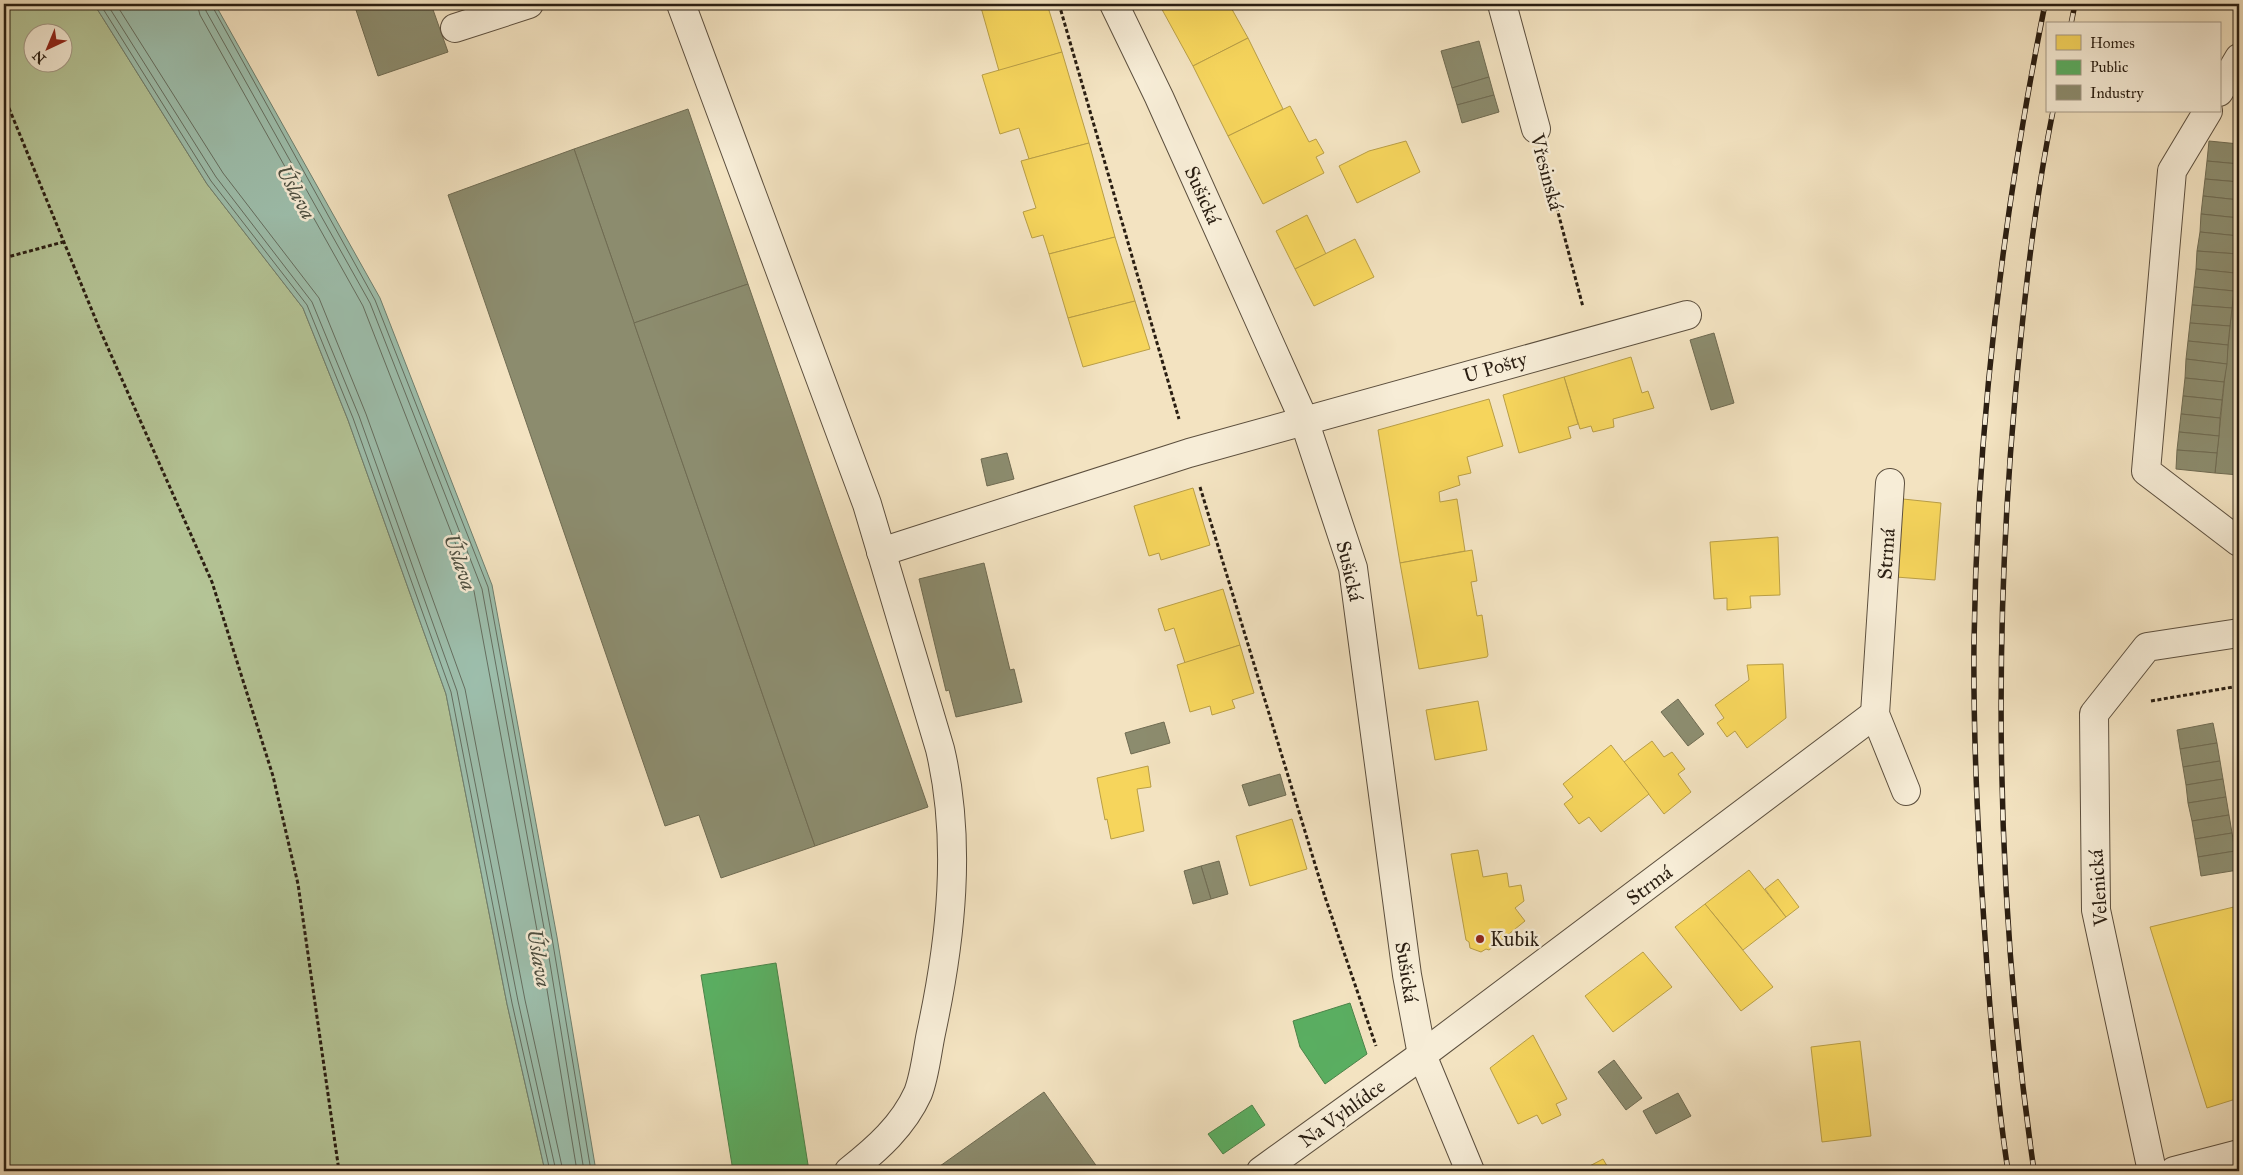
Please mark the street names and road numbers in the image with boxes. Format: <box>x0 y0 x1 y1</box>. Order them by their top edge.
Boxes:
street label: Vřesinská <box>1525 130 1569 213</box>
street label: Sušická <box>1180 162 1227 228</box>
street label: U Pošty <box>1460 346 1530 388</box>
street label: Strmá <box>1872 527 1900 580</box>
street label: Sušická <box>1331 539 1369 604</box>
street label: Velenická <box>2083 848 2113 928</box>
street label: Strmá <box>1621 860 1677 910</box>
street label: Sušická <box>1390 940 1424 1005</box>
street label: Na Vyhlídce <box>1294 1074 1390 1152</box>

